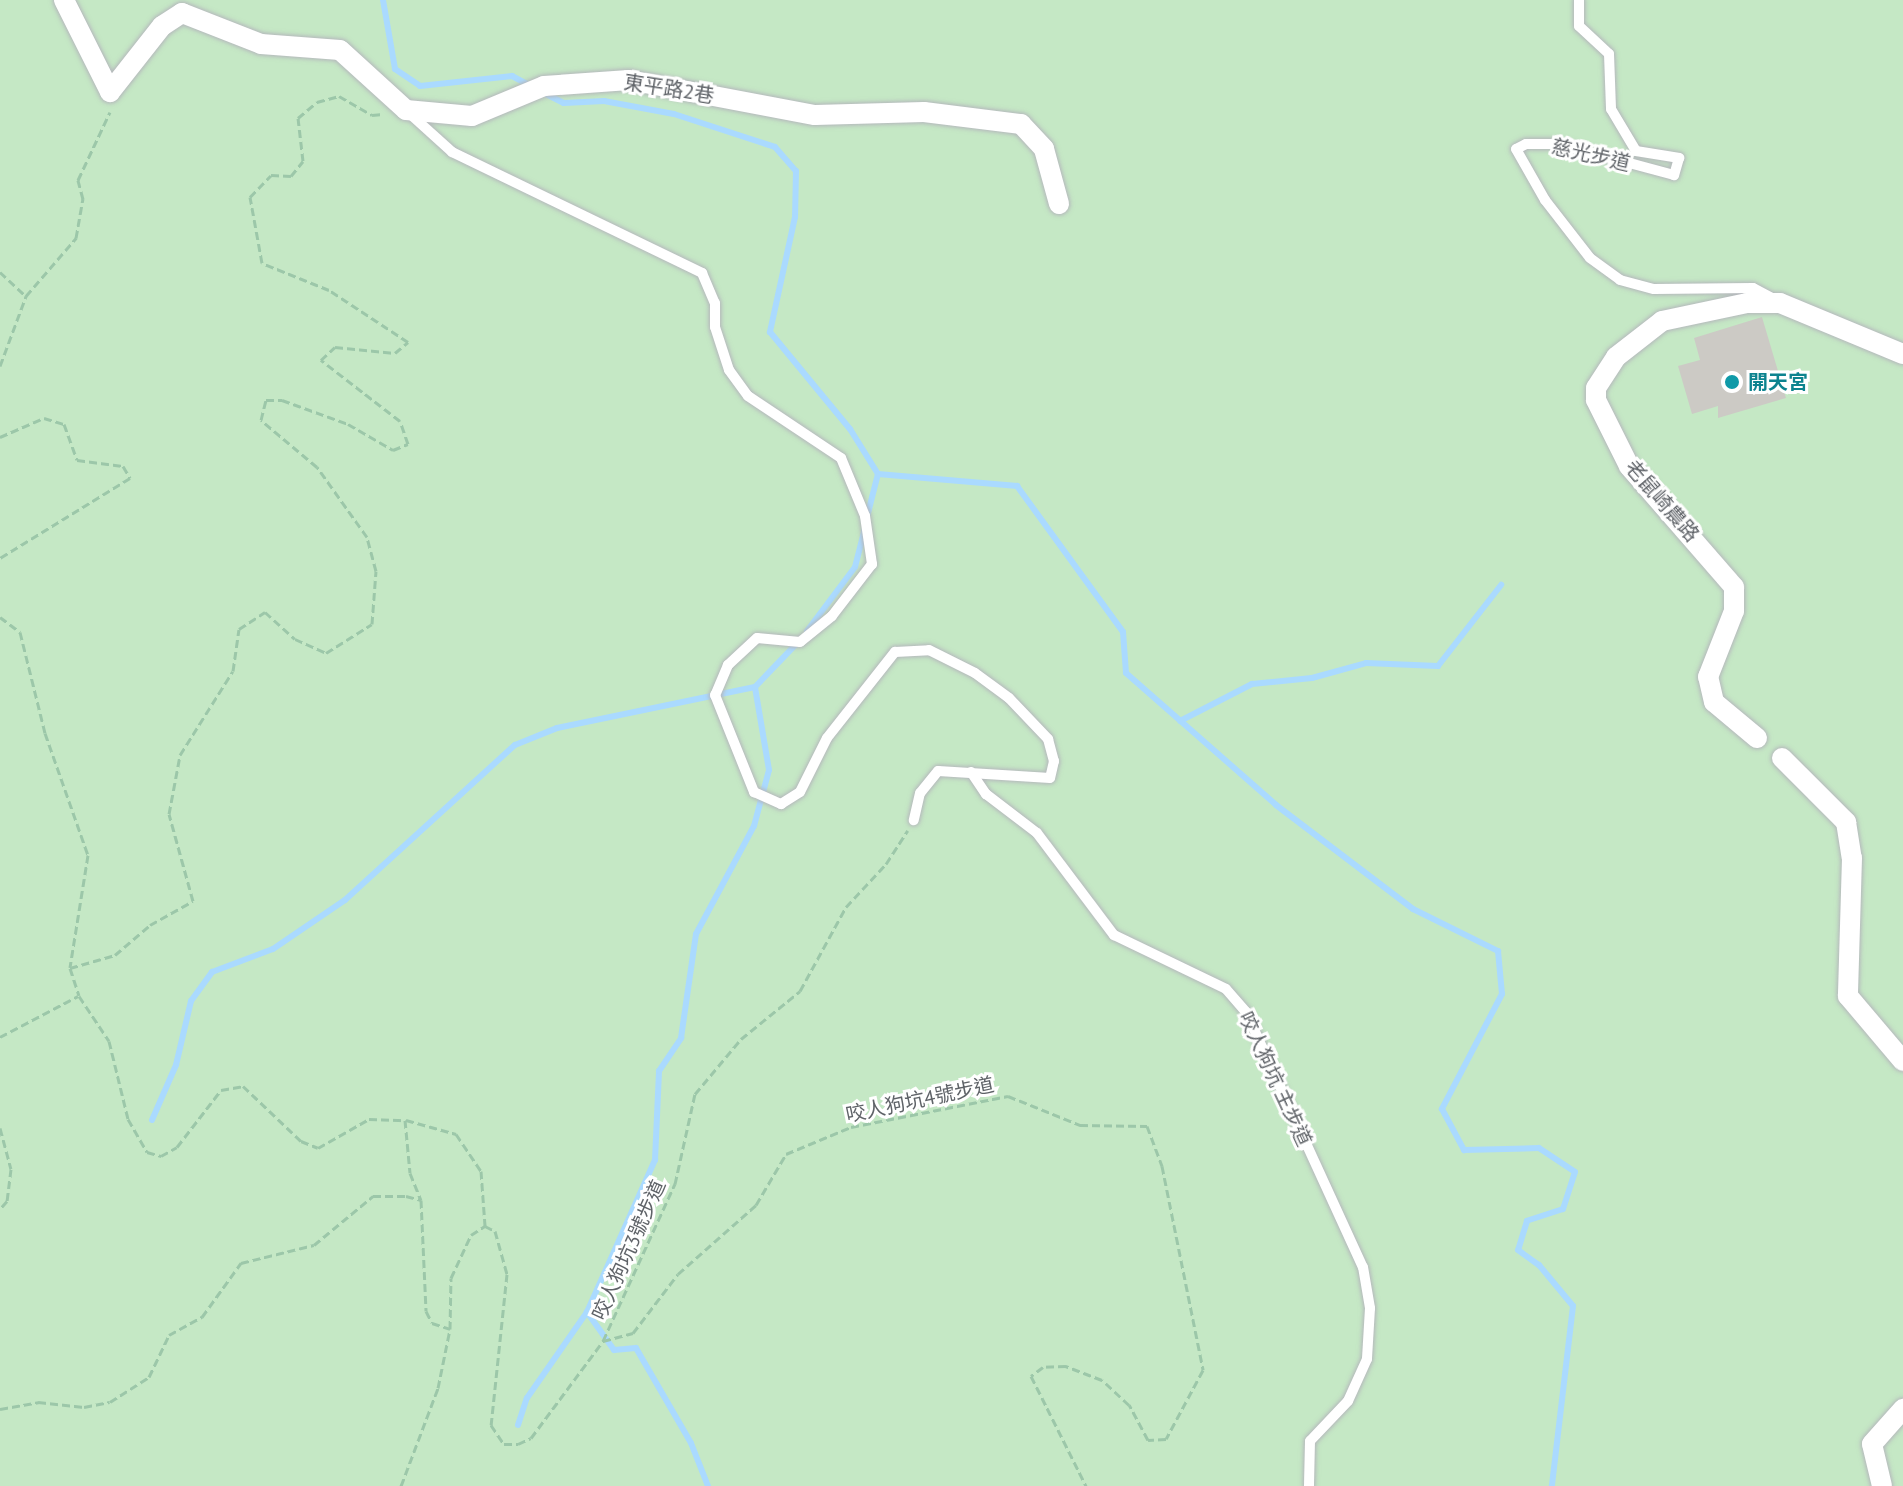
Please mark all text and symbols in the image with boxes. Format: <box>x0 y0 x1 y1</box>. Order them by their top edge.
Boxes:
street label: 東平路2巷 <box>622 70 716 108</box>
street label: 慈光步道 <box>1549 134 1633 176</box>
place label: 開天宮 <box>1748 370 1808 394</box>
marker: 開天宮 <box>1723 373 1741 391</box>
street label: 老鼠崎農路 <box>1620 455 1704 547</box>
street label: 咬人狗坑 主步道 <box>1233 1008 1317 1150</box>
street label: 咬人狗坑4號步道 <box>844 1073 996 1127</box>
street label: 咬人狗坑3號步道 <box>587 1176 671 1324</box>

